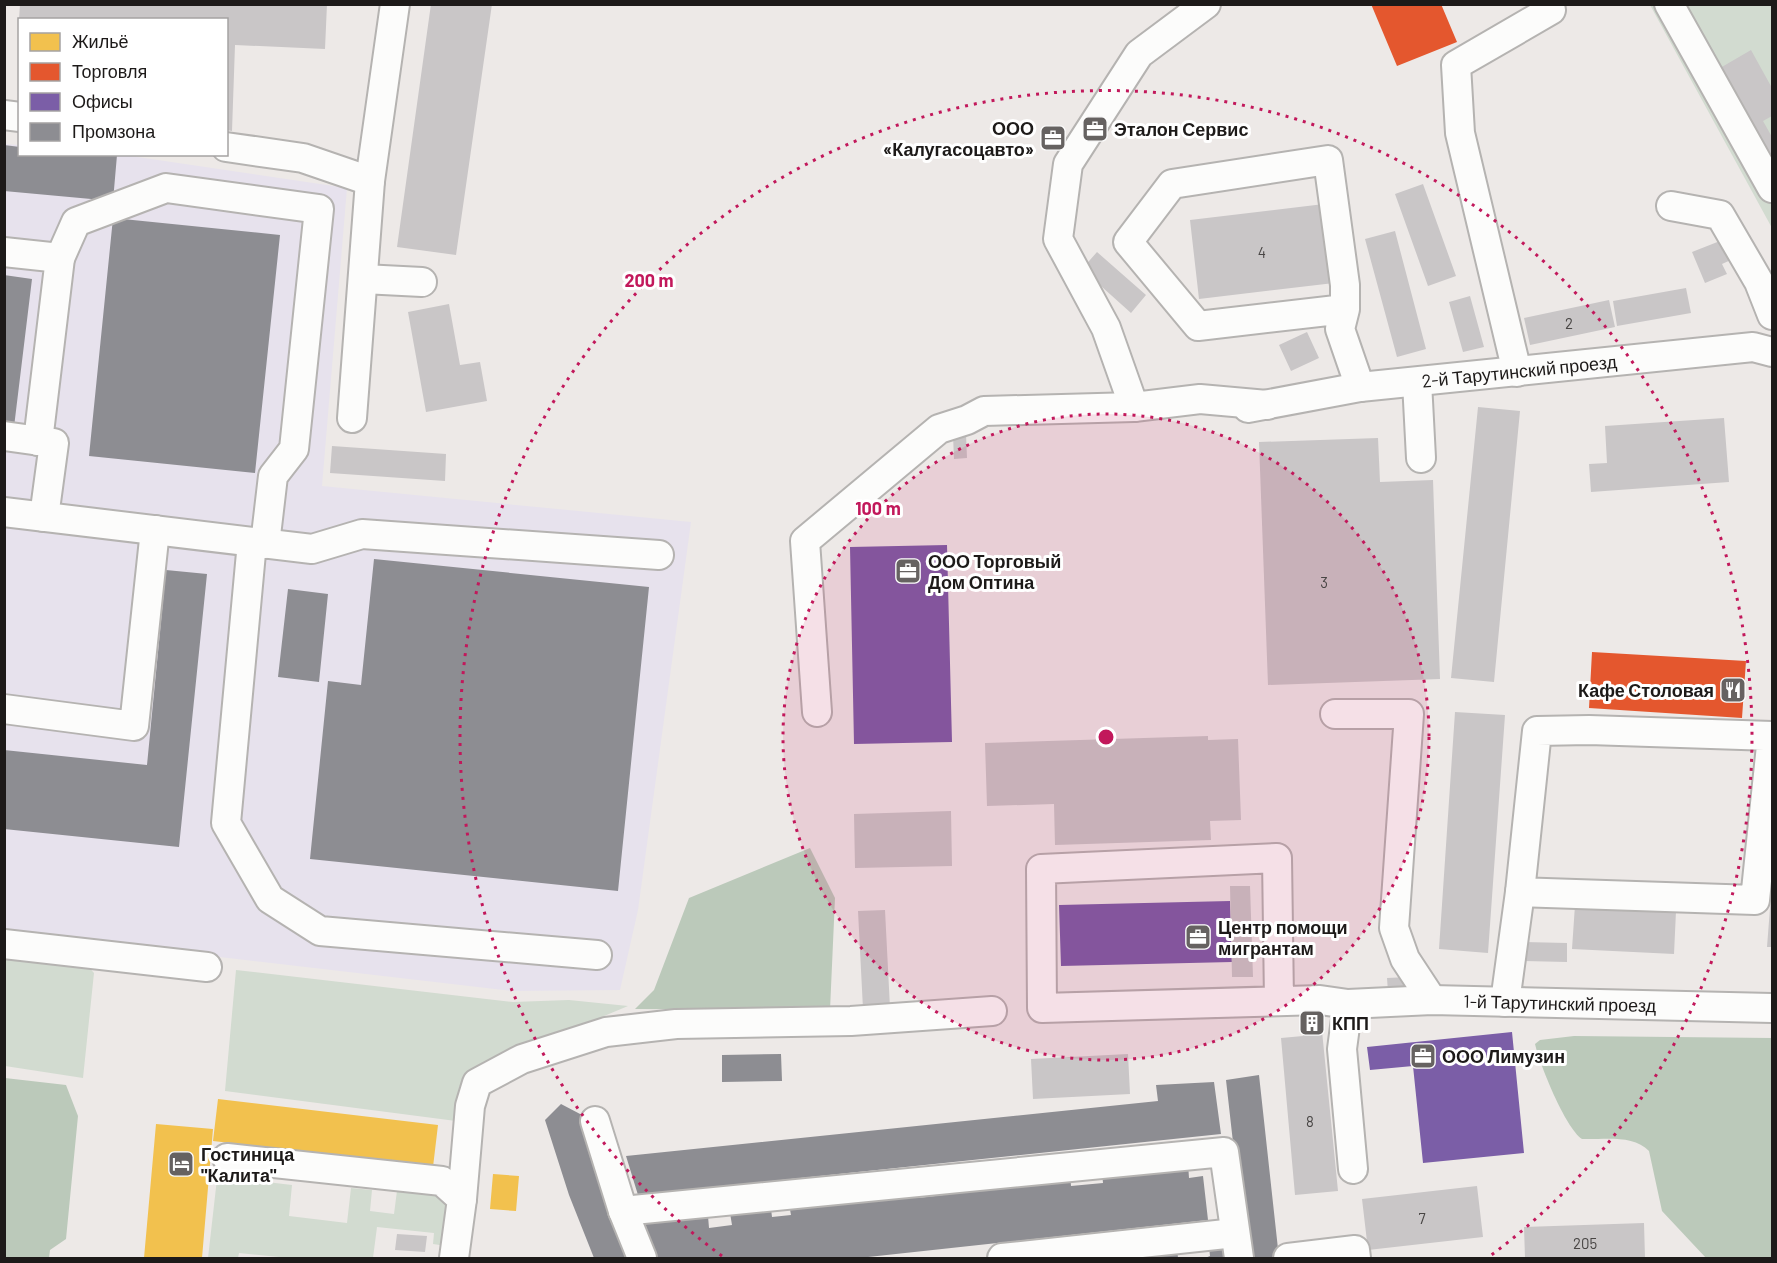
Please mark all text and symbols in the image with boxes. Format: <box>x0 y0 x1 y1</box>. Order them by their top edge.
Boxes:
legend <box>18 18 228 156</box>
text: Жильё <box>72 30 129 52</box>
text: Торговля <box>72 60 147 82</box>
text: Офисы <box>72 90 133 112</box>
office icon: Эталон Сервис <box>1080 114 1110 144</box>
place label: ООО «Калугасоцавто» <box>883 117 1034 160</box>
place label: Эталон Сервис <box>1114 118 1248 140</box>
text: Промзона <box>72 120 156 142</box>
office icon: ООО «Калугасоцавто» <box>1038 123 1068 153</box>
house number: 4 <box>1258 243 1266 261</box>
text: 200 m <box>624 269 674 291</box>
house number: 2 <box>1565 314 1573 332</box>
street label: 2-й Тарутинский проезд <box>1421 350 1618 392</box>
text: 100 m <box>855 497 901 519</box>
place label: ООО Торговый Дом Оптина <box>928 550 1061 593</box>
office icon: ООО Торговый Дом Оптина <box>893 556 923 586</box>
house number: 3 <box>1320 573 1328 591</box>
restaurant icon: Кафе Столовая <box>1718 675 1748 705</box>
place label: Кафе Столовая <box>1578 679 1714 701</box>
centre of rings <box>1096 727 1116 747</box>
place label: Центр помощи мигрантам <box>1218 916 1348 959</box>
office icon: Центр помощи мигрантам <box>1183 922 1213 952</box>
street label: 1-й Тарутинский проезд <box>1463 990 1657 1016</box>
building icon: КПП <box>1297 1008 1327 1038</box>
place label: КПП <box>1332 1012 1369 1034</box>
office icon: ООО Лимузин <box>1408 1041 1438 1071</box>
place label: ООО Лимузин <box>1442 1045 1565 1067</box>
house number: 8 <box>1306 1112 1314 1130</box>
place label: Гостиница "Калита" <box>201 1143 295 1186</box>
hotel icon: Гостиница "Калита" <box>166 1149 196 1179</box>
house number: 7 <box>1418 1209 1426 1227</box>
house number: 205 <box>1573 1234 1597 1252</box>

